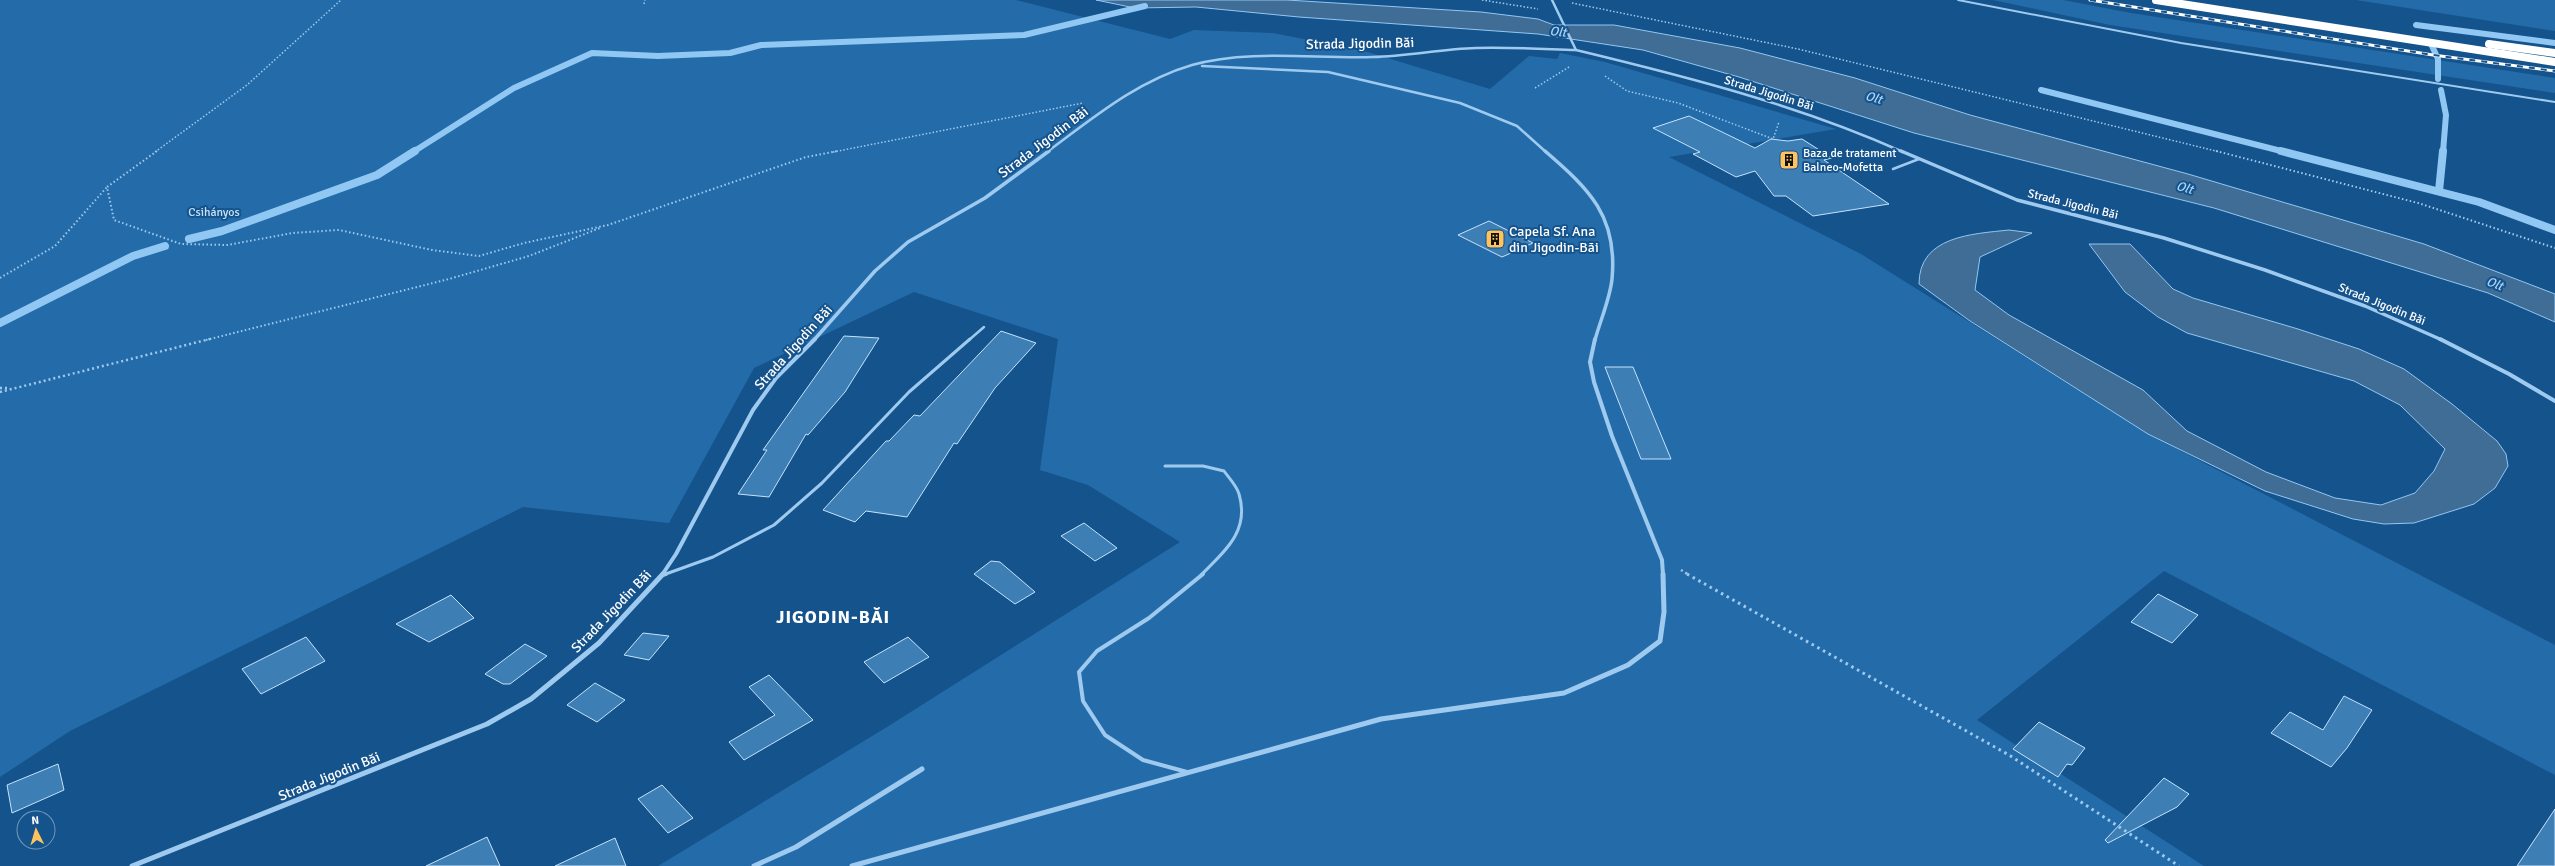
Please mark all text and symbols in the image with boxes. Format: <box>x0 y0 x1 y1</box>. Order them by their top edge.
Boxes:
water label: Olt <box>1549 23 1568 41</box>
street label: Strada Jigodin Băi <box>1306 34 1414 53</box>
street label: Strada Jigodin Băi <box>1722 73 1815 114</box>
water label: Olt <box>1863 88 1885 108</box>
street label: Strada Jigodin Băi <box>995 103 1092 182</box>
place label: Baza de tratament Balneo-Mofetta <box>1803 146 1897 175</box>
building icon: Baza de tratament Balneo-Mofetta <box>1778 149 1800 171</box>
water label: Olt <box>2174 178 2196 198</box>
street label: Strada Jigodin Băi <box>2026 186 2120 223</box>
park label: Csihányos <box>188 205 240 220</box>
place label: Capela Sf. Ana din Jigodin-Băi <box>1509 223 1599 256</box>
building icon: Capela Sf. Ana din Jigodin-Băi <box>1484 228 1506 250</box>
water label: Olt <box>2484 274 2507 295</box>
street label: Strada Jigodin Băi <box>2336 280 2428 329</box>
street label: Strada Jigodin Băi <box>751 301 836 393</box>
street label: Strada Jigodin Băi <box>568 566 655 656</box>
district label: JIGODIN-BĂI <box>776 606 890 628</box>
street label: Strada Jigodin Băi <box>276 748 383 805</box>
north arrow <box>16 810 56 850</box>
text: N <box>31 814 40 827</box>

